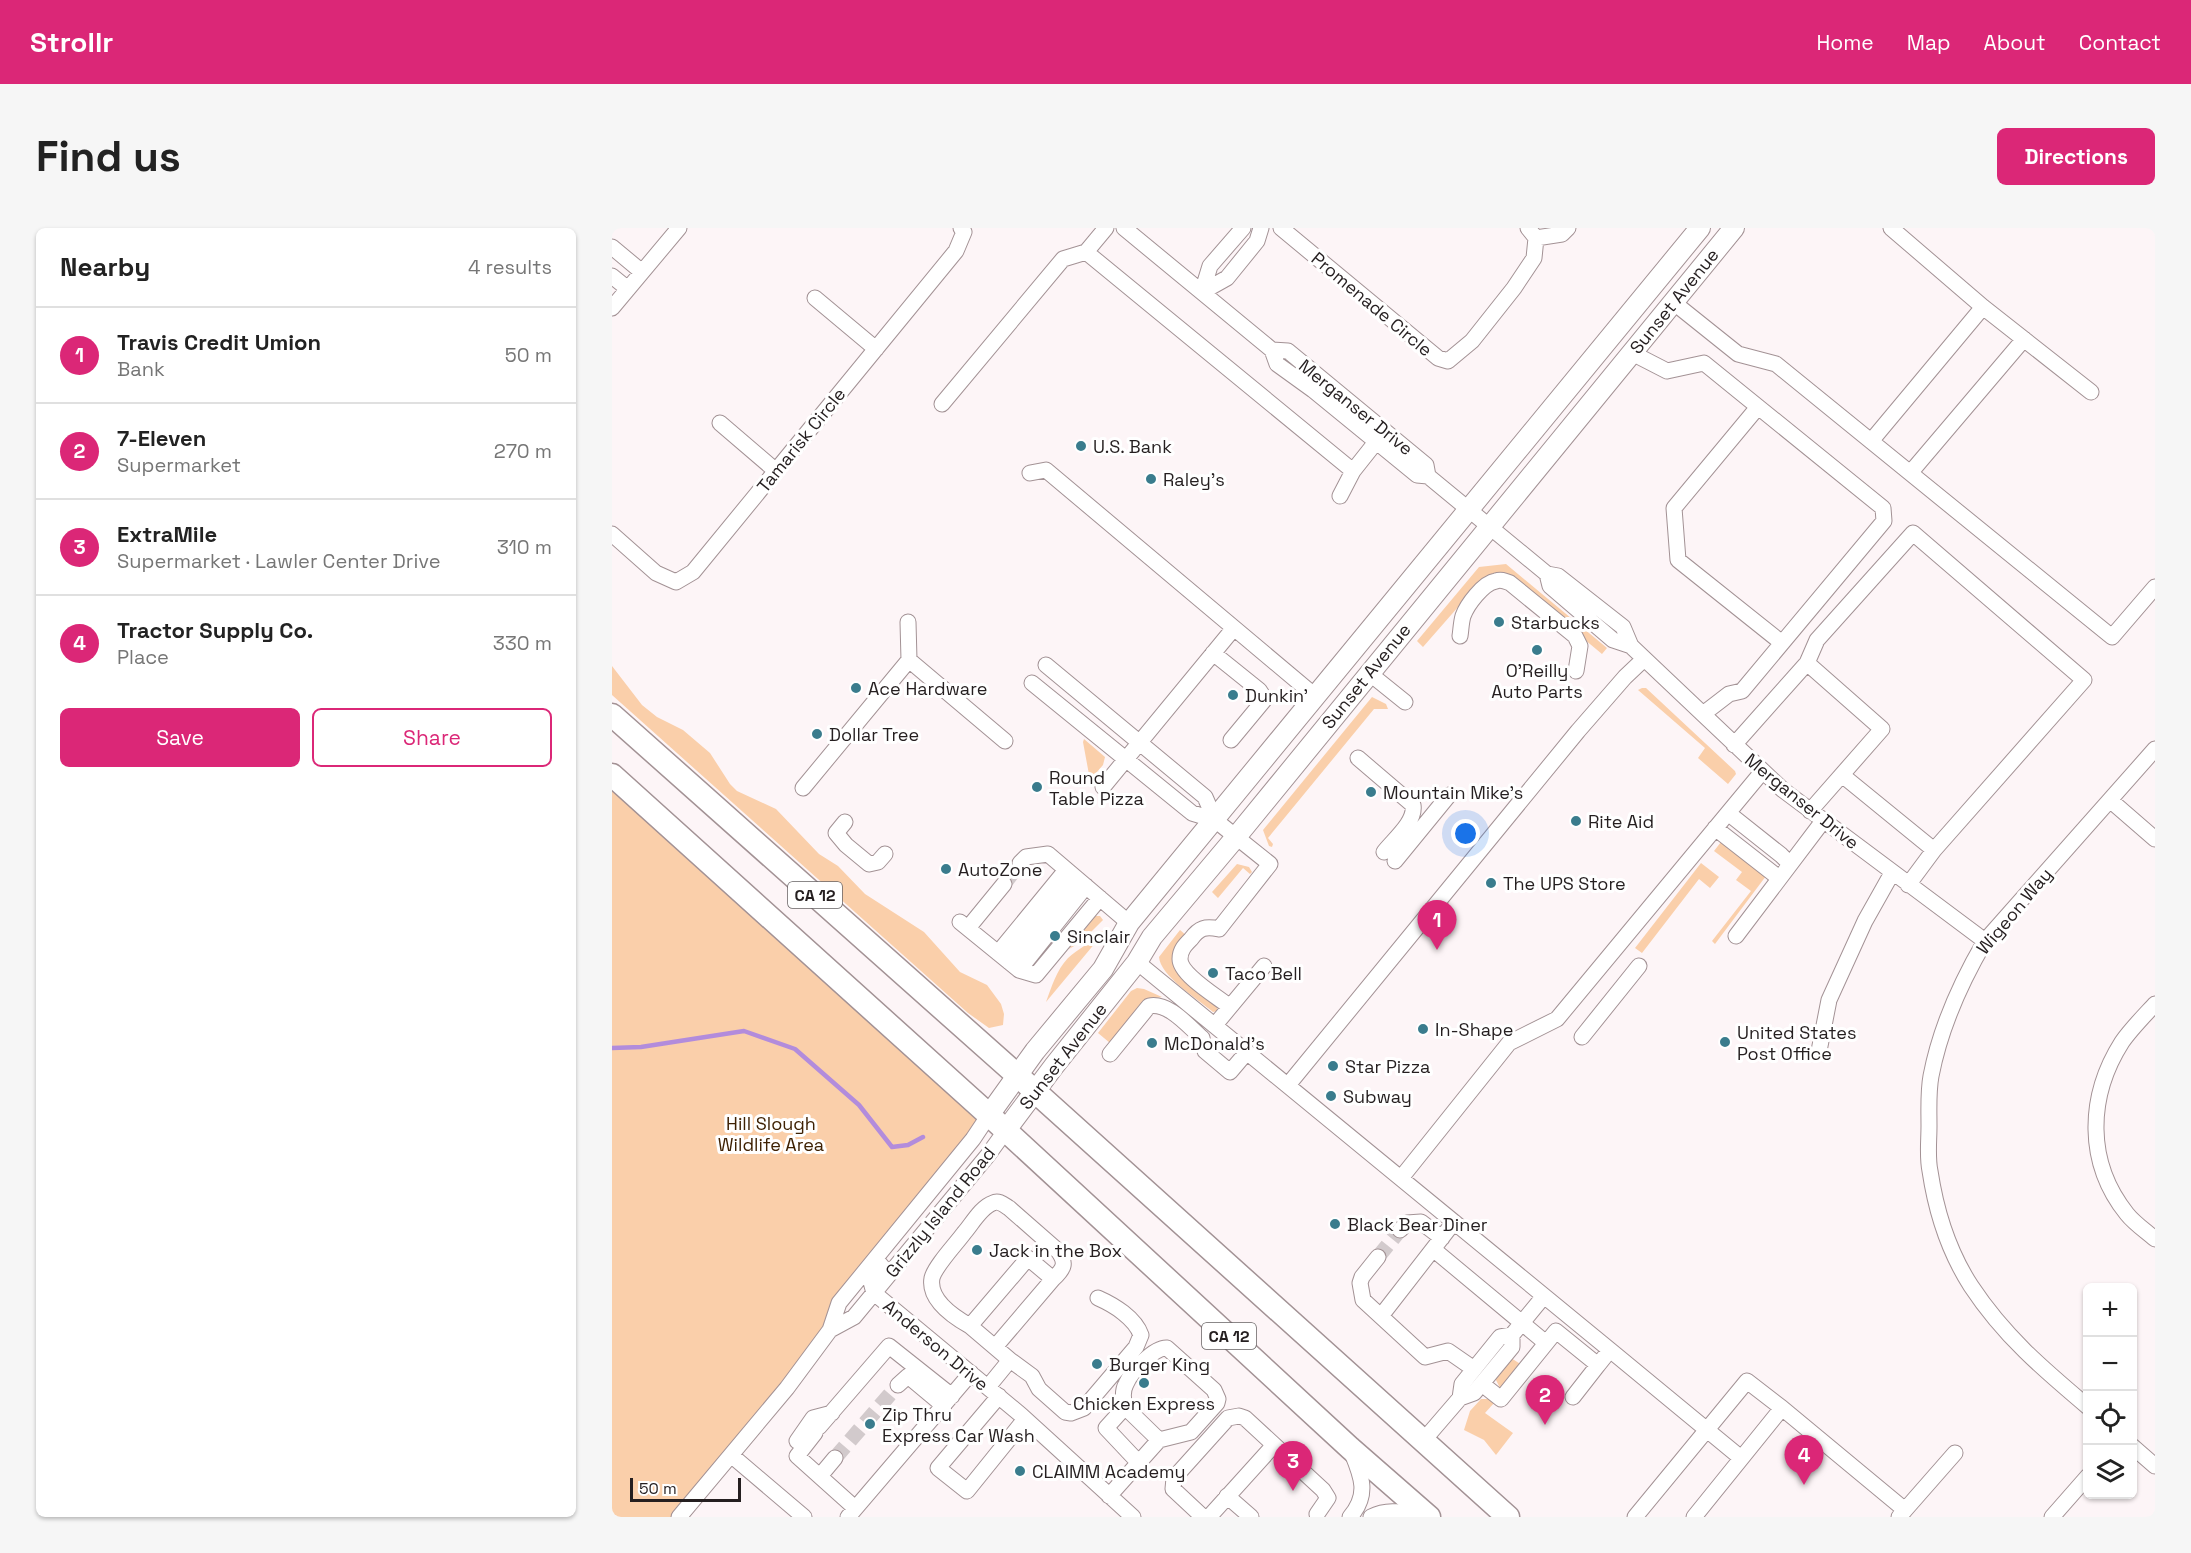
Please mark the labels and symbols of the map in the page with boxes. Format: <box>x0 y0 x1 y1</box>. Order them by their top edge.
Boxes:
street label: Sunset Avenue <box>1624 244 1724 358</box>
street label: Promenade Circle <box>1307 247 1437 361</box>
street label: Merganser Drive <box>1294 354 1418 460</box>
street label: Tamarisk Circle <box>752 383 850 497</box>
place label: U.S. Bank <box>1093 435 1172 458</box>
marker: U.S. Bank <box>1074 439 1088 453</box>
place label: Raley's <box>1163 468 1225 491</box>
marker: Raley's <box>1144 472 1158 486</box>
place label: Starbucks <box>1511 611 1600 634</box>
marker: Starbucks <box>1492 615 1506 629</box>
street label: Sunset Avenue <box>1316 619 1416 733</box>
marker: O'Reilly Auto Parts <box>1530 643 1544 657</box>
place label: O'Reilly Auto Parts <box>1491 659 1583 703</box>
place label: Ace Hardware <box>868 677 987 700</box>
marker: Ace Hardware <box>849 681 863 695</box>
place label: Dunkin' <box>1245 684 1308 707</box>
marker: Dunkin' <box>1226 688 1240 702</box>
place label: Dollar Tree <box>829 723 919 746</box>
marker: Dollar Tree <box>810 727 824 741</box>
street label: Merganser Drive <box>1740 748 1864 854</box>
place label: Round Table Pizza <box>1049 766 1144 810</box>
marker: Round Table Pizza <box>1030 780 1044 794</box>
place label: Mountain Mike's <box>1383 781 1523 804</box>
marker: Mountain Mike's <box>1364 785 1378 799</box>
place label: Rite Aid <box>1588 810 1654 833</box>
marker: Rite Aid <box>1569 814 1583 828</box>
your location <box>1451 819 1480 848</box>
place label: AutoZone <box>958 858 1042 881</box>
marker: AutoZone <box>939 862 953 876</box>
street label: Wigeon Way <box>1971 863 2057 959</box>
place label: The UPS Store <box>1503 872 1626 895</box>
marker: The UPS Store <box>1484 876 1498 890</box>
road number: CA 12 <box>788 882 842 908</box>
pin: 1 <box>1418 900 1456 950</box>
place label: Sinclair <box>1067 925 1130 948</box>
marker: Sinclair <box>1048 929 1062 943</box>
place label: Taco Bell <box>1225 962 1302 985</box>
marker: Taco Bell <box>1206 966 1220 980</box>
street label: Sunset Avenue <box>1014 998 1112 1114</box>
place label: In-Shape <box>1435 1018 1513 1041</box>
place label: United States Post Office <box>1737 1021 1856 1065</box>
marker: In-Shape <box>1416 1022 1430 1036</box>
place label: McDonald's <box>1164 1032 1265 1055</box>
marker: United States Post Office <box>1718 1035 1732 1049</box>
marker: McDonald's <box>1145 1036 1159 1050</box>
place label: Star Pizza <box>1345 1055 1430 1078</box>
marker: Star Pizza <box>1326 1059 1340 1073</box>
place label: Subway <box>1343 1085 1412 1108</box>
marker: Subway <box>1324 1089 1338 1103</box>
park label: Hill Slough Wildlife Area <box>718 1112 824 1156</box>
street label: Grizzly Island Road <box>880 1142 1000 1282</box>
place label: Black Bear Diner <box>1347 1213 1488 1236</box>
marker: Black Bear Diner <box>1328 1217 1342 1231</box>
place label: Jack in the Box <box>989 1239 1122 1262</box>
marker: Jack in the Box <box>970 1243 984 1257</box>
street label: Anderson Drive <box>879 1294 993 1396</box>
road number: CA 12 <box>1202 1323 1256 1349</box>
place label: Burger King <box>1109 1353 1210 1376</box>
marker: Burger King <box>1090 1357 1104 1371</box>
marker: Chicken Express <box>1137 1376 1151 1390</box>
pin: 2 <box>1526 1376 1564 1425</box>
place label: Chicken Express <box>1073 1392 1215 1415</box>
place label: Zip Thru Express Car Wash <box>882 1403 1035 1447</box>
marker: Zip Thru Express Car Wash <box>863 1417 877 1431</box>
pin: 4 <box>1784 1436 1824 1485</box>
pin: 3 <box>1274 1442 1312 1491</box>
place label: CLAIMM Academy <box>1032 1460 1185 1483</box>
marker: CLAIMM Academy <box>1013 1464 1027 1478</box>
scale bar <box>630 1475 741 1502</box>

